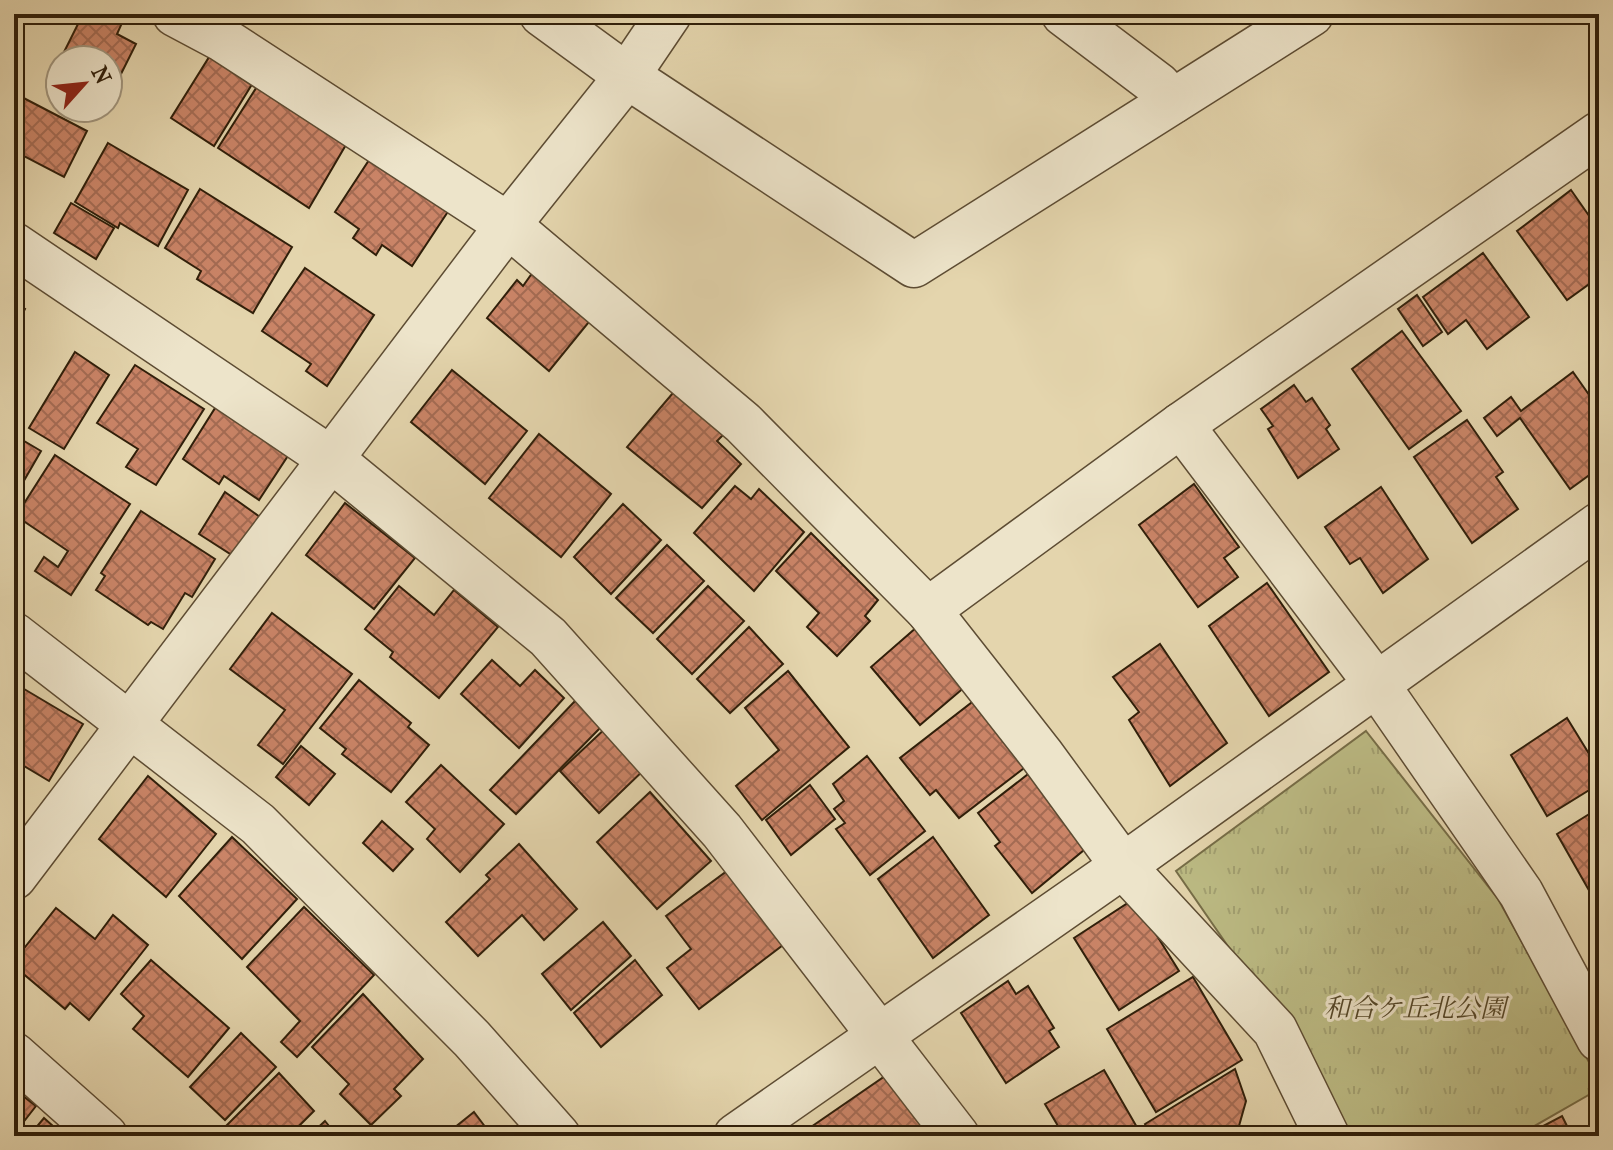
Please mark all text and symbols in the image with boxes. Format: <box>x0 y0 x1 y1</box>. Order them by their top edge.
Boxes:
north arrow <box>44 44 124 124</box>
text: N <box>86 62 116 89</box>
park label: 和合ケ丘北公園 <box>1324 993 1510 1024</box>

